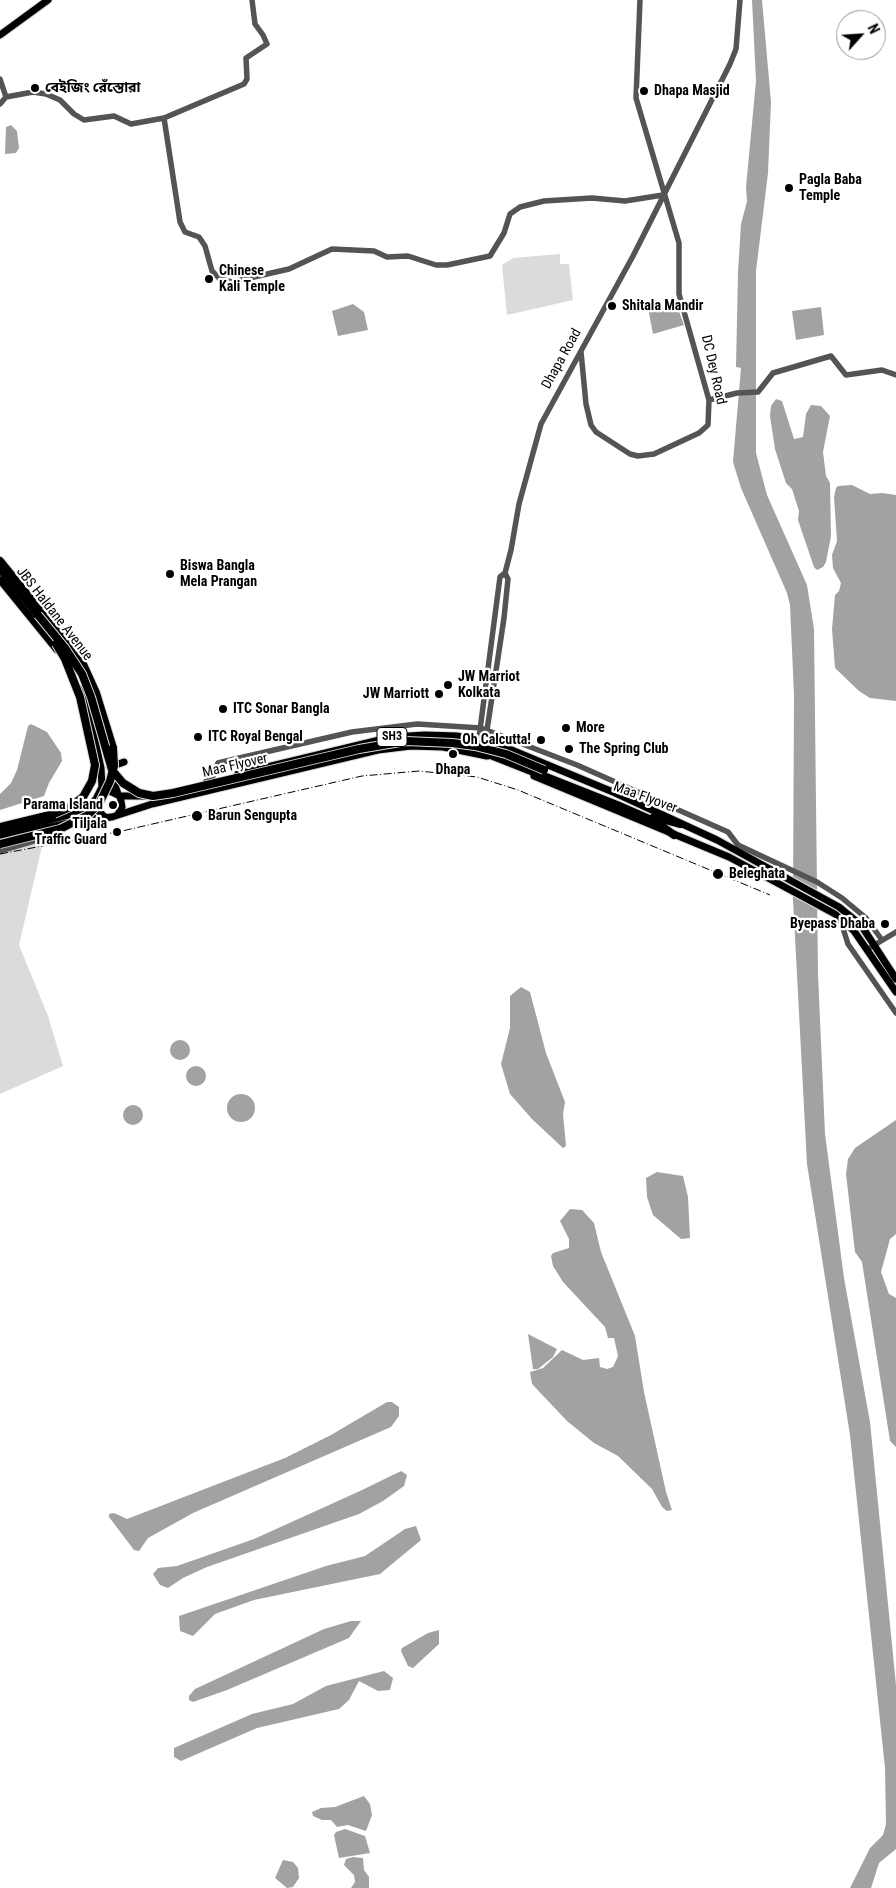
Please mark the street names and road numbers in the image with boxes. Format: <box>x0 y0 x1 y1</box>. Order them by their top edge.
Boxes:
street label: Dhapa Road <box>539 326 585 392</box>
street label: DC Dey Road <box>697 334 729 406</box>
street label: JBS Haldane Avenue <box>12 564 96 664</box>
road number: SH3 <box>377 728 407 746</box>
street label: Maa Flyover <box>201 750 269 782</box>
street label: Maa Flyover <box>611 779 679 817</box>

